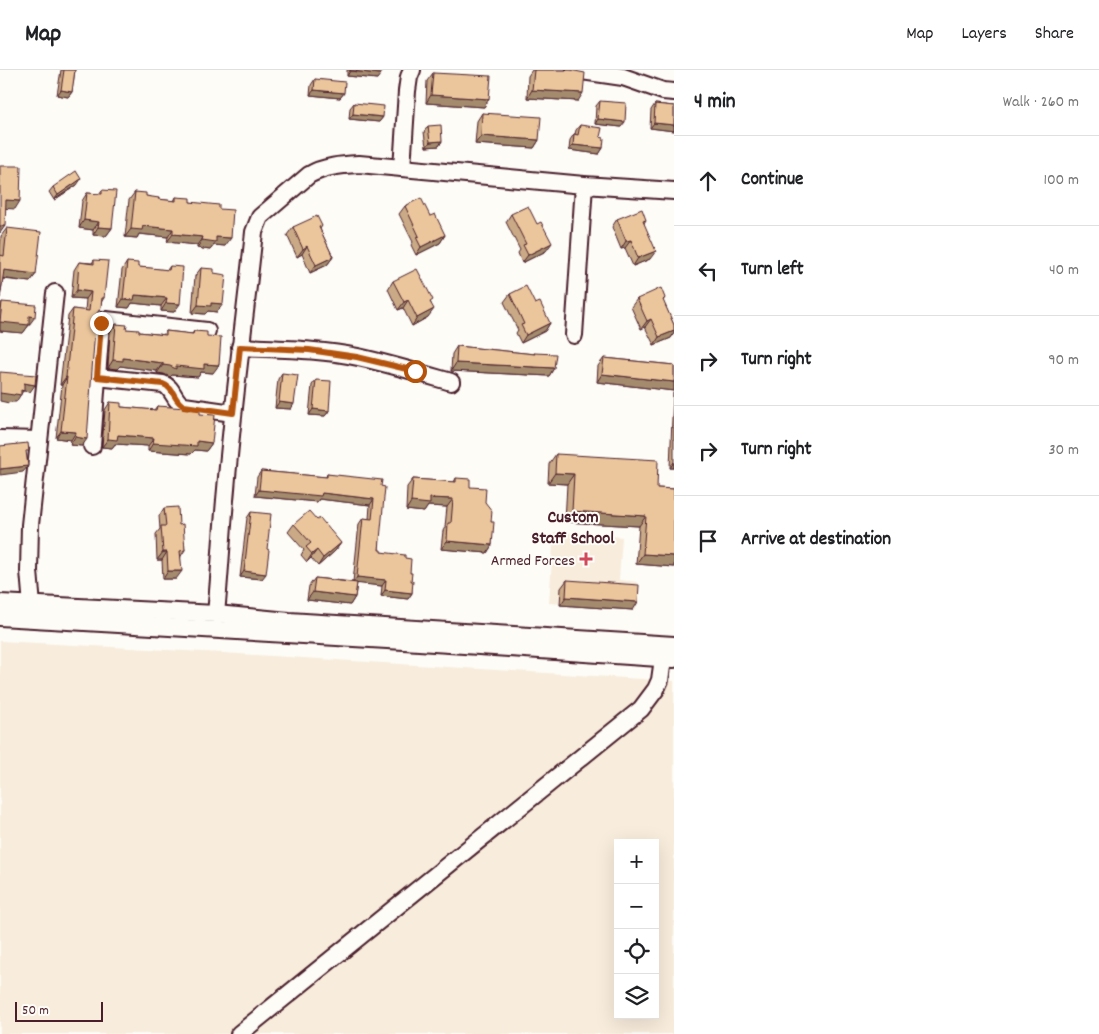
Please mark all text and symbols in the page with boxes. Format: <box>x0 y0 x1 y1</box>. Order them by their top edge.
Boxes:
text: Map <box>25 18 61 52</box>
text: Map <box>906 22 933 47</box>
text: Layers <box>961 22 1007 47</box>
text: Share <box>1035 22 1074 47</box>
text: 4 min <box>694 88 736 118</box>
text: Walk · 260 m <box>1003 91 1079 114</box>
icon: ahead <box>694 167 722 195</box>
text: Continue <box>741 167 803 194</box>
text: 100 m <box>1043 169 1079 192</box>
icon: left <box>694 257 722 285</box>
text: Turn left <box>741 257 804 284</box>
text: 40 m <box>1049 259 1079 282</box>
route end <box>90 312 113 335</box>
icon: right <box>694 347 722 375</box>
text: Turn right <box>741 347 812 374</box>
text: 90 m <box>1048 349 1079 372</box>
route start <box>404 360 427 383</box>
icon: right <box>694 437 722 465</box>
text: Turn right <box>741 437 812 464</box>
text: 30 m <box>1049 439 1079 462</box>
district label: Custom Staff School <box>531 506 615 552</box>
icon: arrive <box>694 527 722 555</box>
text: Arrive at destination <box>741 527 891 554</box>
place label: Armed Forces <box>491 550 575 573</box>
marker: Armed Forces <box>579 552 593 566</box>
map controls <box>614 839 659 1019</box>
button: + <box>614 839 659 884</box>
button: − <box>614 884 659 929</box>
button: locate <box>614 929 659 974</box>
button: layers <box>614 974 659 1019</box>
scale bar <box>15 999 102 1022</box>
text: 50 m <box>22 1001 49 1021</box>

